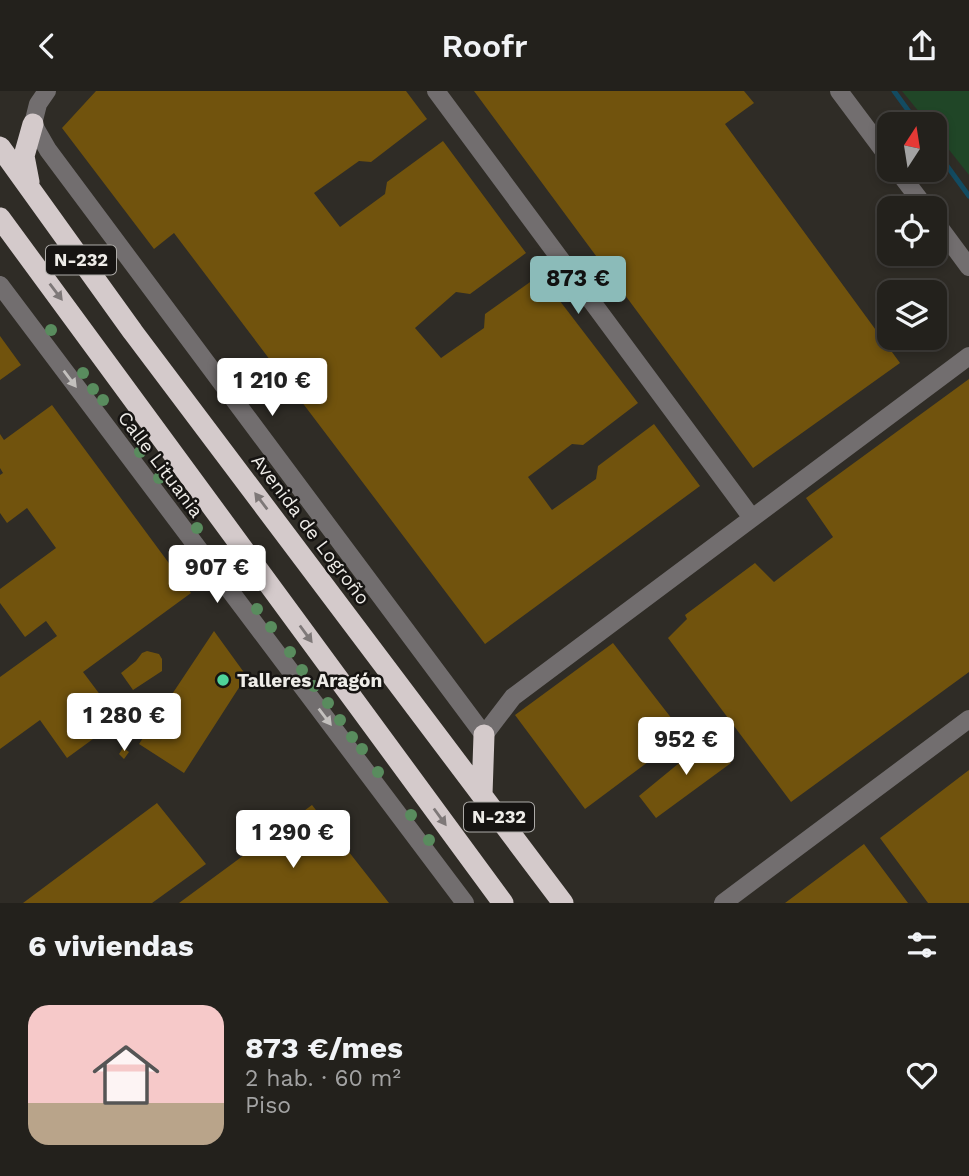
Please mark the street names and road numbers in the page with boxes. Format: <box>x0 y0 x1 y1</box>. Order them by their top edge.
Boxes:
road number: N-232 <box>46 245 116 275</box>
street label: Calle Lituania <box>113 407 208 522</box>
street label: Avenida de Logroño <box>247 450 375 609</box>
road number: N-232 <box>464 803 534 831</box>

